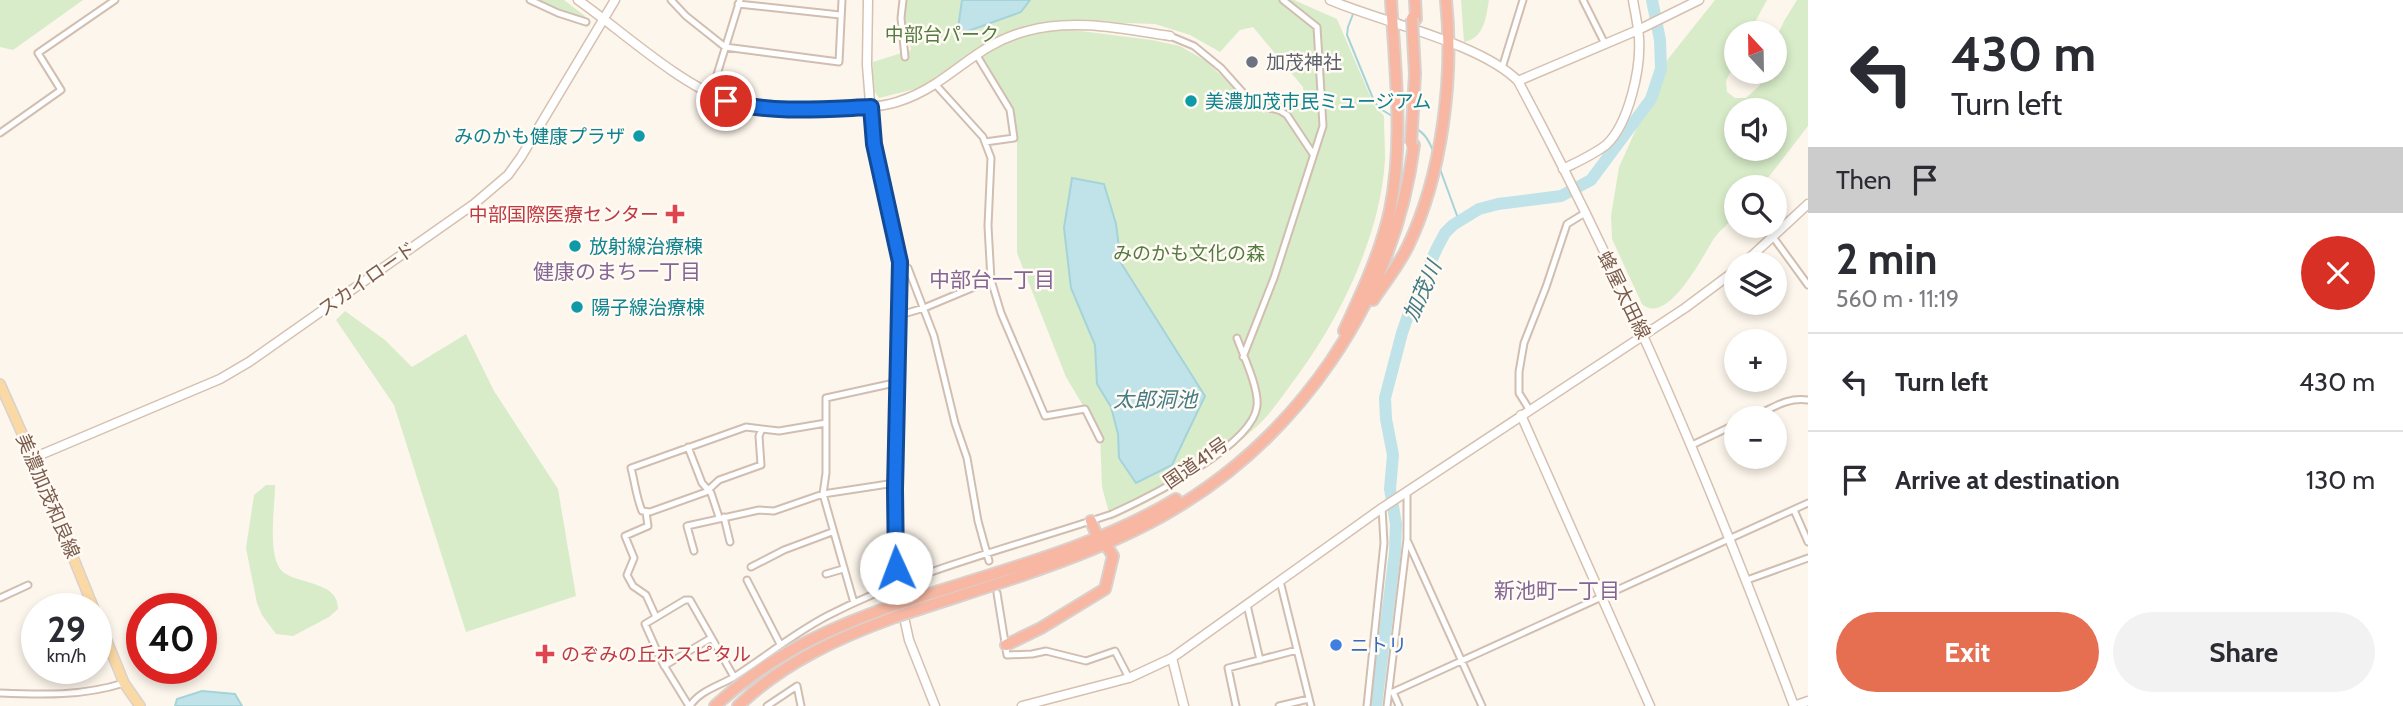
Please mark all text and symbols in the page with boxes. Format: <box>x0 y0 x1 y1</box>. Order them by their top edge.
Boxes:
north arrow <box>1724 21 1787 84</box>
map controls <box>1724 21 1787 469</box>
park label: 中部台パーク <box>885 23 999 46</box>
text: 430 m <box>1951 24 2096 83</box>
icon: left <box>1836 28 1927 119</box>
place label: 加茂神社 <box>1266 51 1342 74</box>
marker: 加茂神社 <box>1244 54 1260 70</box>
pin <box>696 71 756 131</box>
icon: arrive <box>707 82 745 120</box>
text: Turn left <box>1951 84 2062 123</box>
place label: 美濃加茂市民ミュージアム <box>1205 90 1431 113</box>
marker: 美濃加茂市民ミュージアム <box>1183 93 1199 109</box>
button: sound <box>1724 98 1787 161</box>
place label: みのかも健康プラザ <box>454 125 625 148</box>
marker: みのかも健康プラザ <box>631 128 647 144</box>
icon: arrive <box>1906 161 1944 199</box>
text: Then <box>1836 164 1892 196</box>
button: search <box>1724 175 1787 238</box>
place label: 中部国際医療センター <box>469 203 659 226</box>
marker: 中部国際医療センター <box>665 204 685 224</box>
text: 2 min <box>1836 233 1937 285</box>
place label: 放射線治療棟 <box>589 235 703 258</box>
button: close <box>2301 236 2375 310</box>
street label: スカイロード <box>314 237 420 321</box>
marker: 放射線治療棟 <box>567 238 583 254</box>
park label: みのかも文化の森 <box>1113 242 1265 265</box>
street label: 蜂屋太田線 <box>1593 247 1655 343</box>
button: layers <box>1724 252 1787 315</box>
water label: 加茂川 <box>1398 255 1447 325</box>
district label: 健康のまち一丁目 <box>533 259 701 284</box>
district label: 中部台一丁目 <box>929 267 1055 292</box>
text: 560 m · 11:19 <box>1836 285 1959 313</box>
place label: 陽子線治療棟 <box>591 296 705 319</box>
marker: 陽子線治療棟 <box>569 299 585 315</box>
button: + <box>1724 329 1787 392</box>
icon: left <box>1836 363 1874 401</box>
text: Turn left <box>1895 366 1988 398</box>
text: 430 m <box>2299 366 2375 398</box>
water label: 太郎洞池 <box>1113 387 1199 412</box>
button: − <box>1724 406 1787 469</box>
street label: 美濃加茂和良線 <box>11 430 85 562</box>
street label: 国道41号 <box>1159 432 1233 494</box>
icon: arrive <box>1836 461 1874 499</box>
text: Arrive at destination <box>1895 464 2120 496</box>
text: 130 m <box>2306 464 2375 496</box>
position arrow <box>859 531 933 605</box>
district label: 新池町一丁目 <box>1494 578 1620 603</box>
speed limit sign: 40 <box>126 593 217 684</box>
text: 29 <box>47 608 86 651</box>
button: Exit <box>1836 612 2099 692</box>
button: Share <box>2113 612 2375 692</box>
place label: ニトリ <box>1350 634 1407 657</box>
marker: ニトリ <box>1328 637 1344 653</box>
place label: のぞみの丘ホスピタル <box>561 643 751 666</box>
marker: のぞみの丘ホスピタル <box>535 644 555 664</box>
text: km/h <box>47 645 86 667</box>

